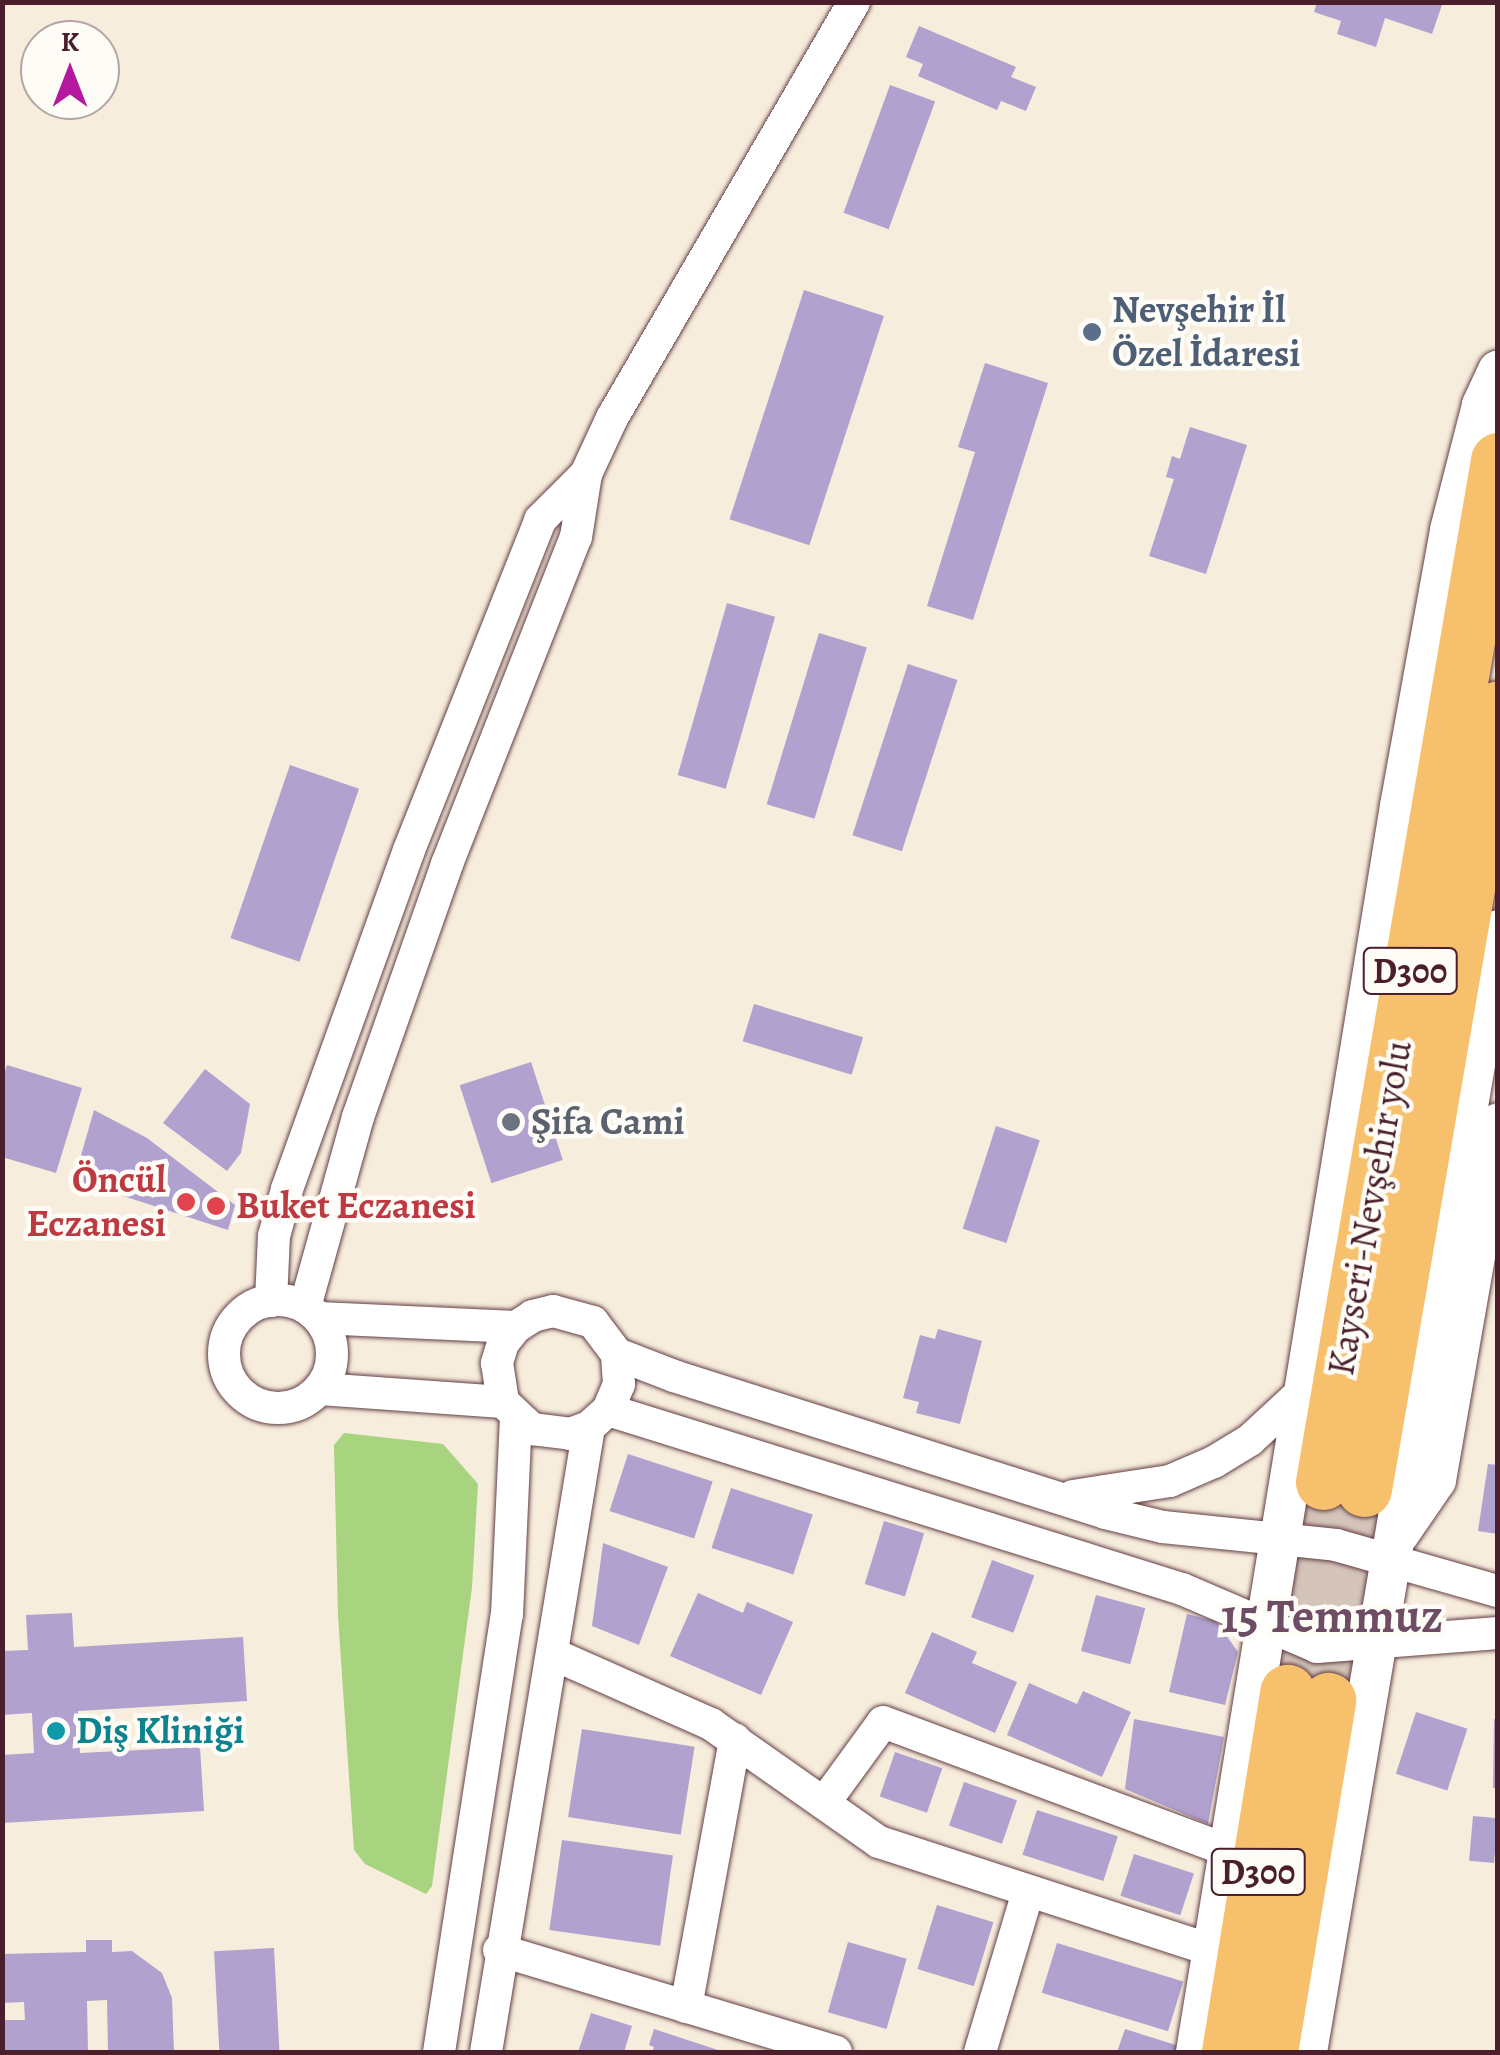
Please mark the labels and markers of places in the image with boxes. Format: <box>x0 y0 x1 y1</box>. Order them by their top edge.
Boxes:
place label: Nevşehir İl Özel İdaresi <box>1112 287 1300 376</box>
marker: Nevşehir İl Özel İdaresi <box>1081 321 1103 343</box>
place label: Şifa Cami <box>531 1099 685 1145</box>
marker: Şifa Cami <box>500 1111 522 1133</box>
place label: Öncül Eczanesi <box>26 1157 166 1246</box>
place label: Buket Eczanesi <box>236 1183 476 1229</box>
marker: Öncül Eczanesi <box>175 1191 197 1213</box>
marker: Buket Eczanesi <box>205 1195 227 1217</box>
place label: Diş Kliniği <box>76 1708 244 1754</box>
marker: Diş Kliniği <box>45 1720 67 1742</box>

